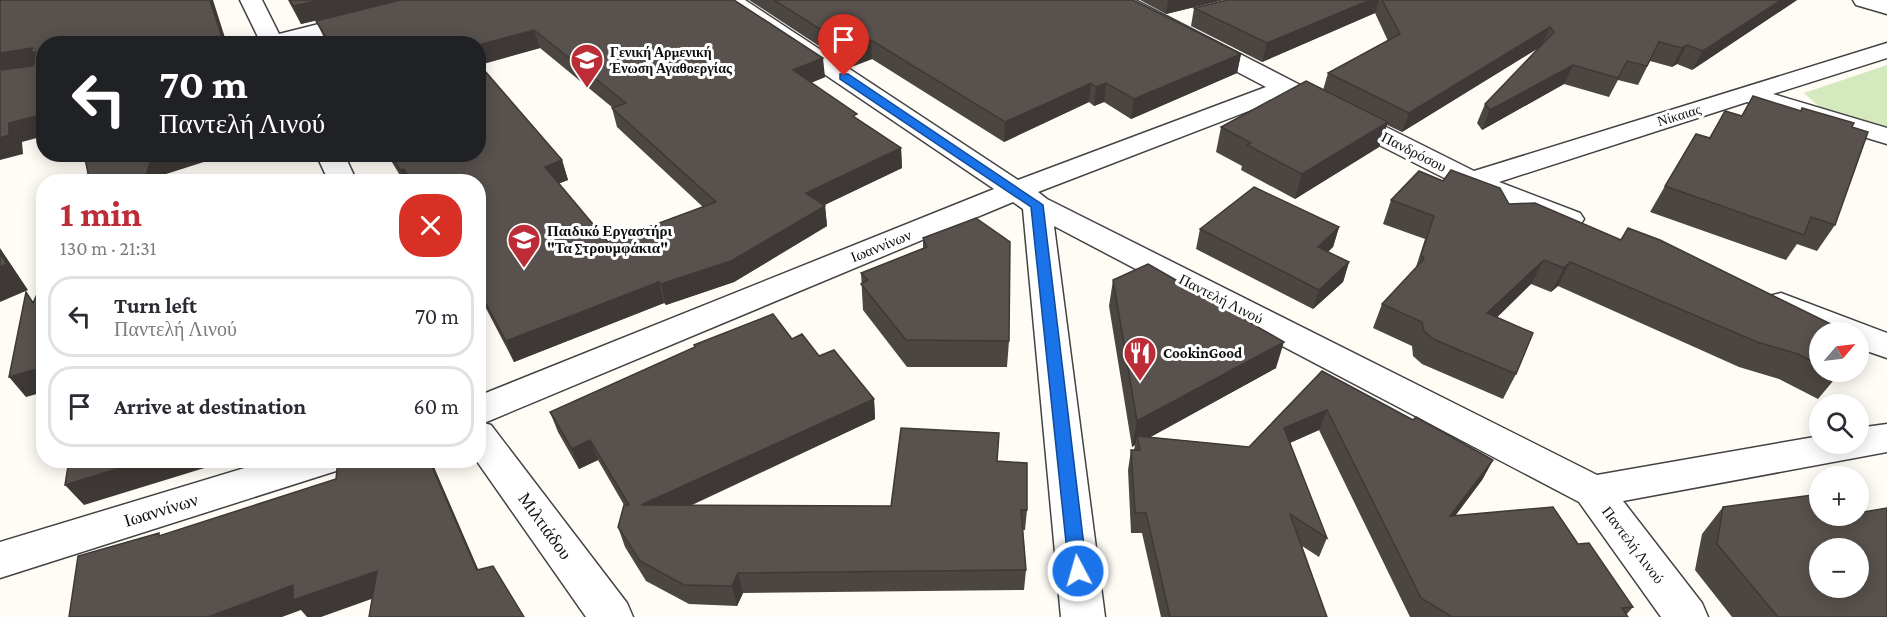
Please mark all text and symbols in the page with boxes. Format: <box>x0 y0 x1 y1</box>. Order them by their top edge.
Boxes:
pin <box>818 14 869 76</box>
icon: arrive <box>827 23 860 56</box>
school or university icon: Γενική Αρμενική Ένωση Αγαθοεργίας <box>569 42 605 89</box>
place label: Γενική Αρμενική Ένωση Αγαθοεργίας <box>609 44 733 76</box>
icon: left <box>60 60 138 138</box>
text: 70 m <box>159 60 248 107</box>
street label: Νίκαιας <box>1655 101 1703 129</box>
text: Παντελή Λινού <box>159 109 325 139</box>
street label: Πανδρόσου <box>1379 129 1449 175</box>
text: 1 min <box>60 194 142 234</box>
button: close <box>399 194 462 257</box>
school or university icon: Παιδικό Εργαστήρι "Τα Στρουμφάκια" <box>506 222 542 269</box>
place label: Παιδικό Εργαστήρι "Τα Στρουμφάκια" <box>547 223 672 257</box>
street label: Ιωαννίνων <box>848 227 914 265</box>
text: 130 m · 21:31 <box>60 237 156 259</box>
street label: Παντελή Λινού <box>1176 271 1266 327</box>
text: Turn left <box>114 293 197 318</box>
icon: left <box>63 300 96 333</box>
text: 70 m <box>415 304 459 329</box>
text: Παντελή Λινού <box>114 318 237 340</box>
north arrow <box>1809 322 1869 382</box>
map controls <box>1809 322 1869 598</box>
restaurant icon: CookinGood <box>1122 335 1158 382</box>
place label: CookinGood <box>1163 345 1243 361</box>
icon: arrive <box>63 390 96 423</box>
text: Arrive at destination <box>114 394 306 419</box>
text: 60 m <box>414 394 459 419</box>
button: search <box>1809 394 1869 454</box>
button: + <box>1809 466 1869 526</box>
street label: Ιωαννίνων <box>121 489 201 531</box>
street label: Μιλτιάδου <box>514 489 576 563</box>
street label: Παντελή Λινού <box>1599 503 1667 587</box>
button: − <box>1809 538 1869 598</box>
position arrow <box>1046 539 1110 603</box>

